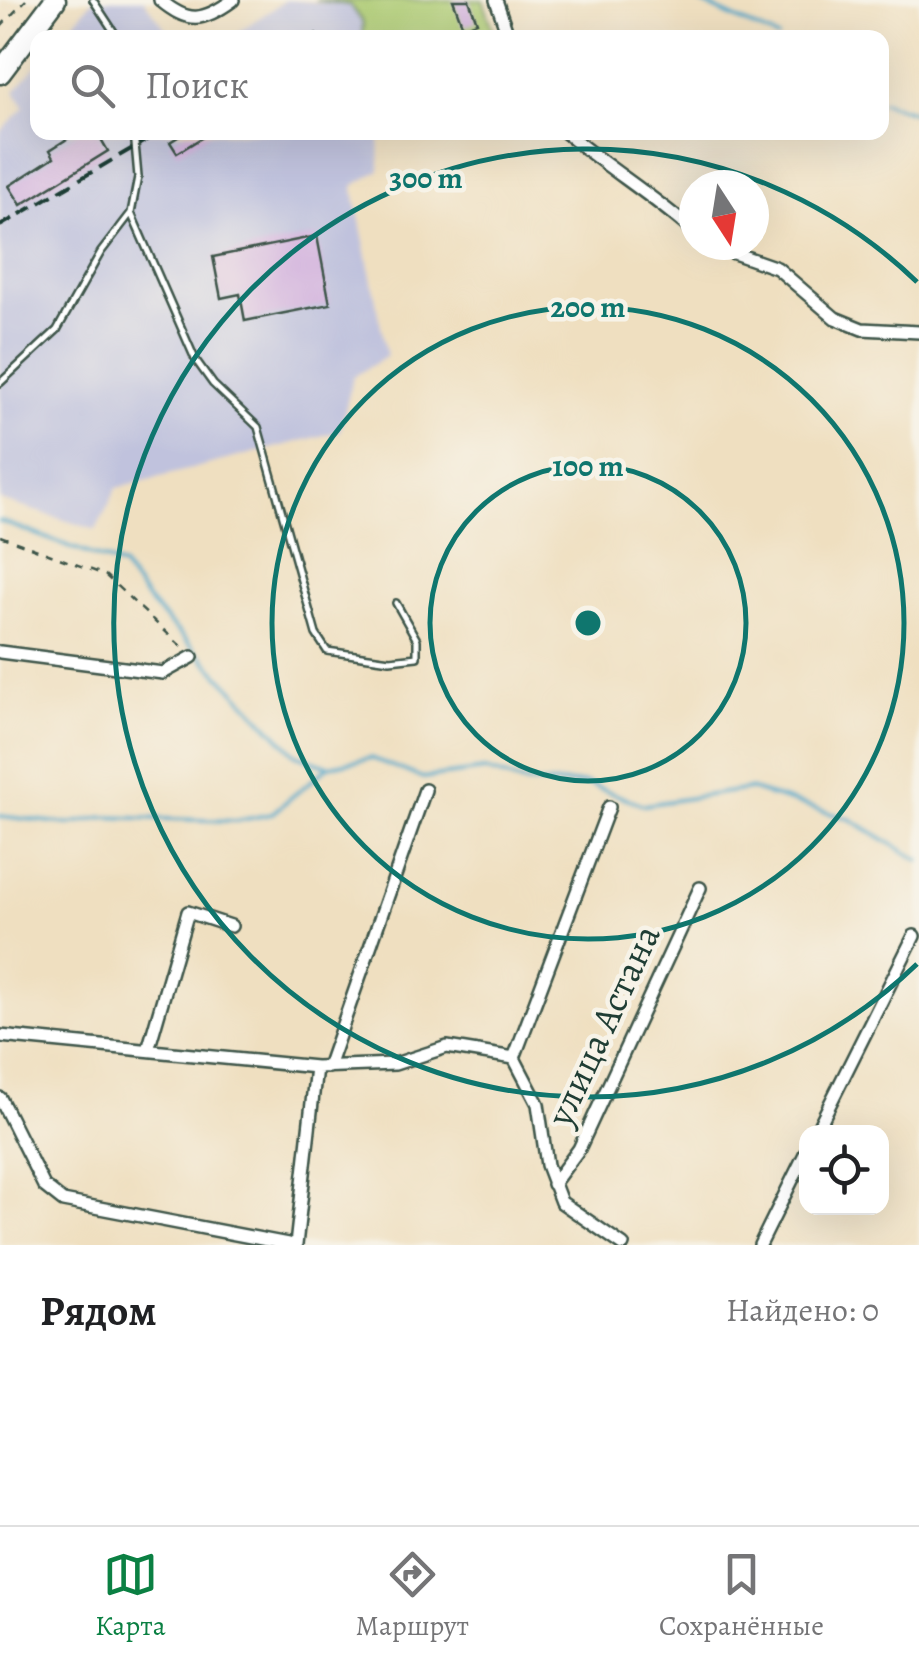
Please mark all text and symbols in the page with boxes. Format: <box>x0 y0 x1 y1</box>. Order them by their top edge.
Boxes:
search box <box>30 30 889 140</box>
icon: search <box>65 58 120 113</box>
text: Поиск <box>145 59 249 111</box>
text: 300 m <box>389 158 463 198</box>
north arrow <box>679 170 769 260</box>
text: 200 m <box>550 287 626 327</box>
text: 100 m <box>552 446 624 486</box>
centre of rings <box>570 605 606 641</box>
street label: улица Астана <box>533 915 673 1135</box>
map controls <box>799 1125 889 1215</box>
button: locate <box>799 1125 889 1215</box>
text: Рядом <box>40 1282 157 1339</box>
text: Найдено: 0 <box>726 1288 879 1332</box>
tab: Карта <box>95 1547 166 1645</box>
tab: Маршрут <box>356 1547 469 1645</box>
tab: Сохранённые <box>659 1547 824 1645</box>

